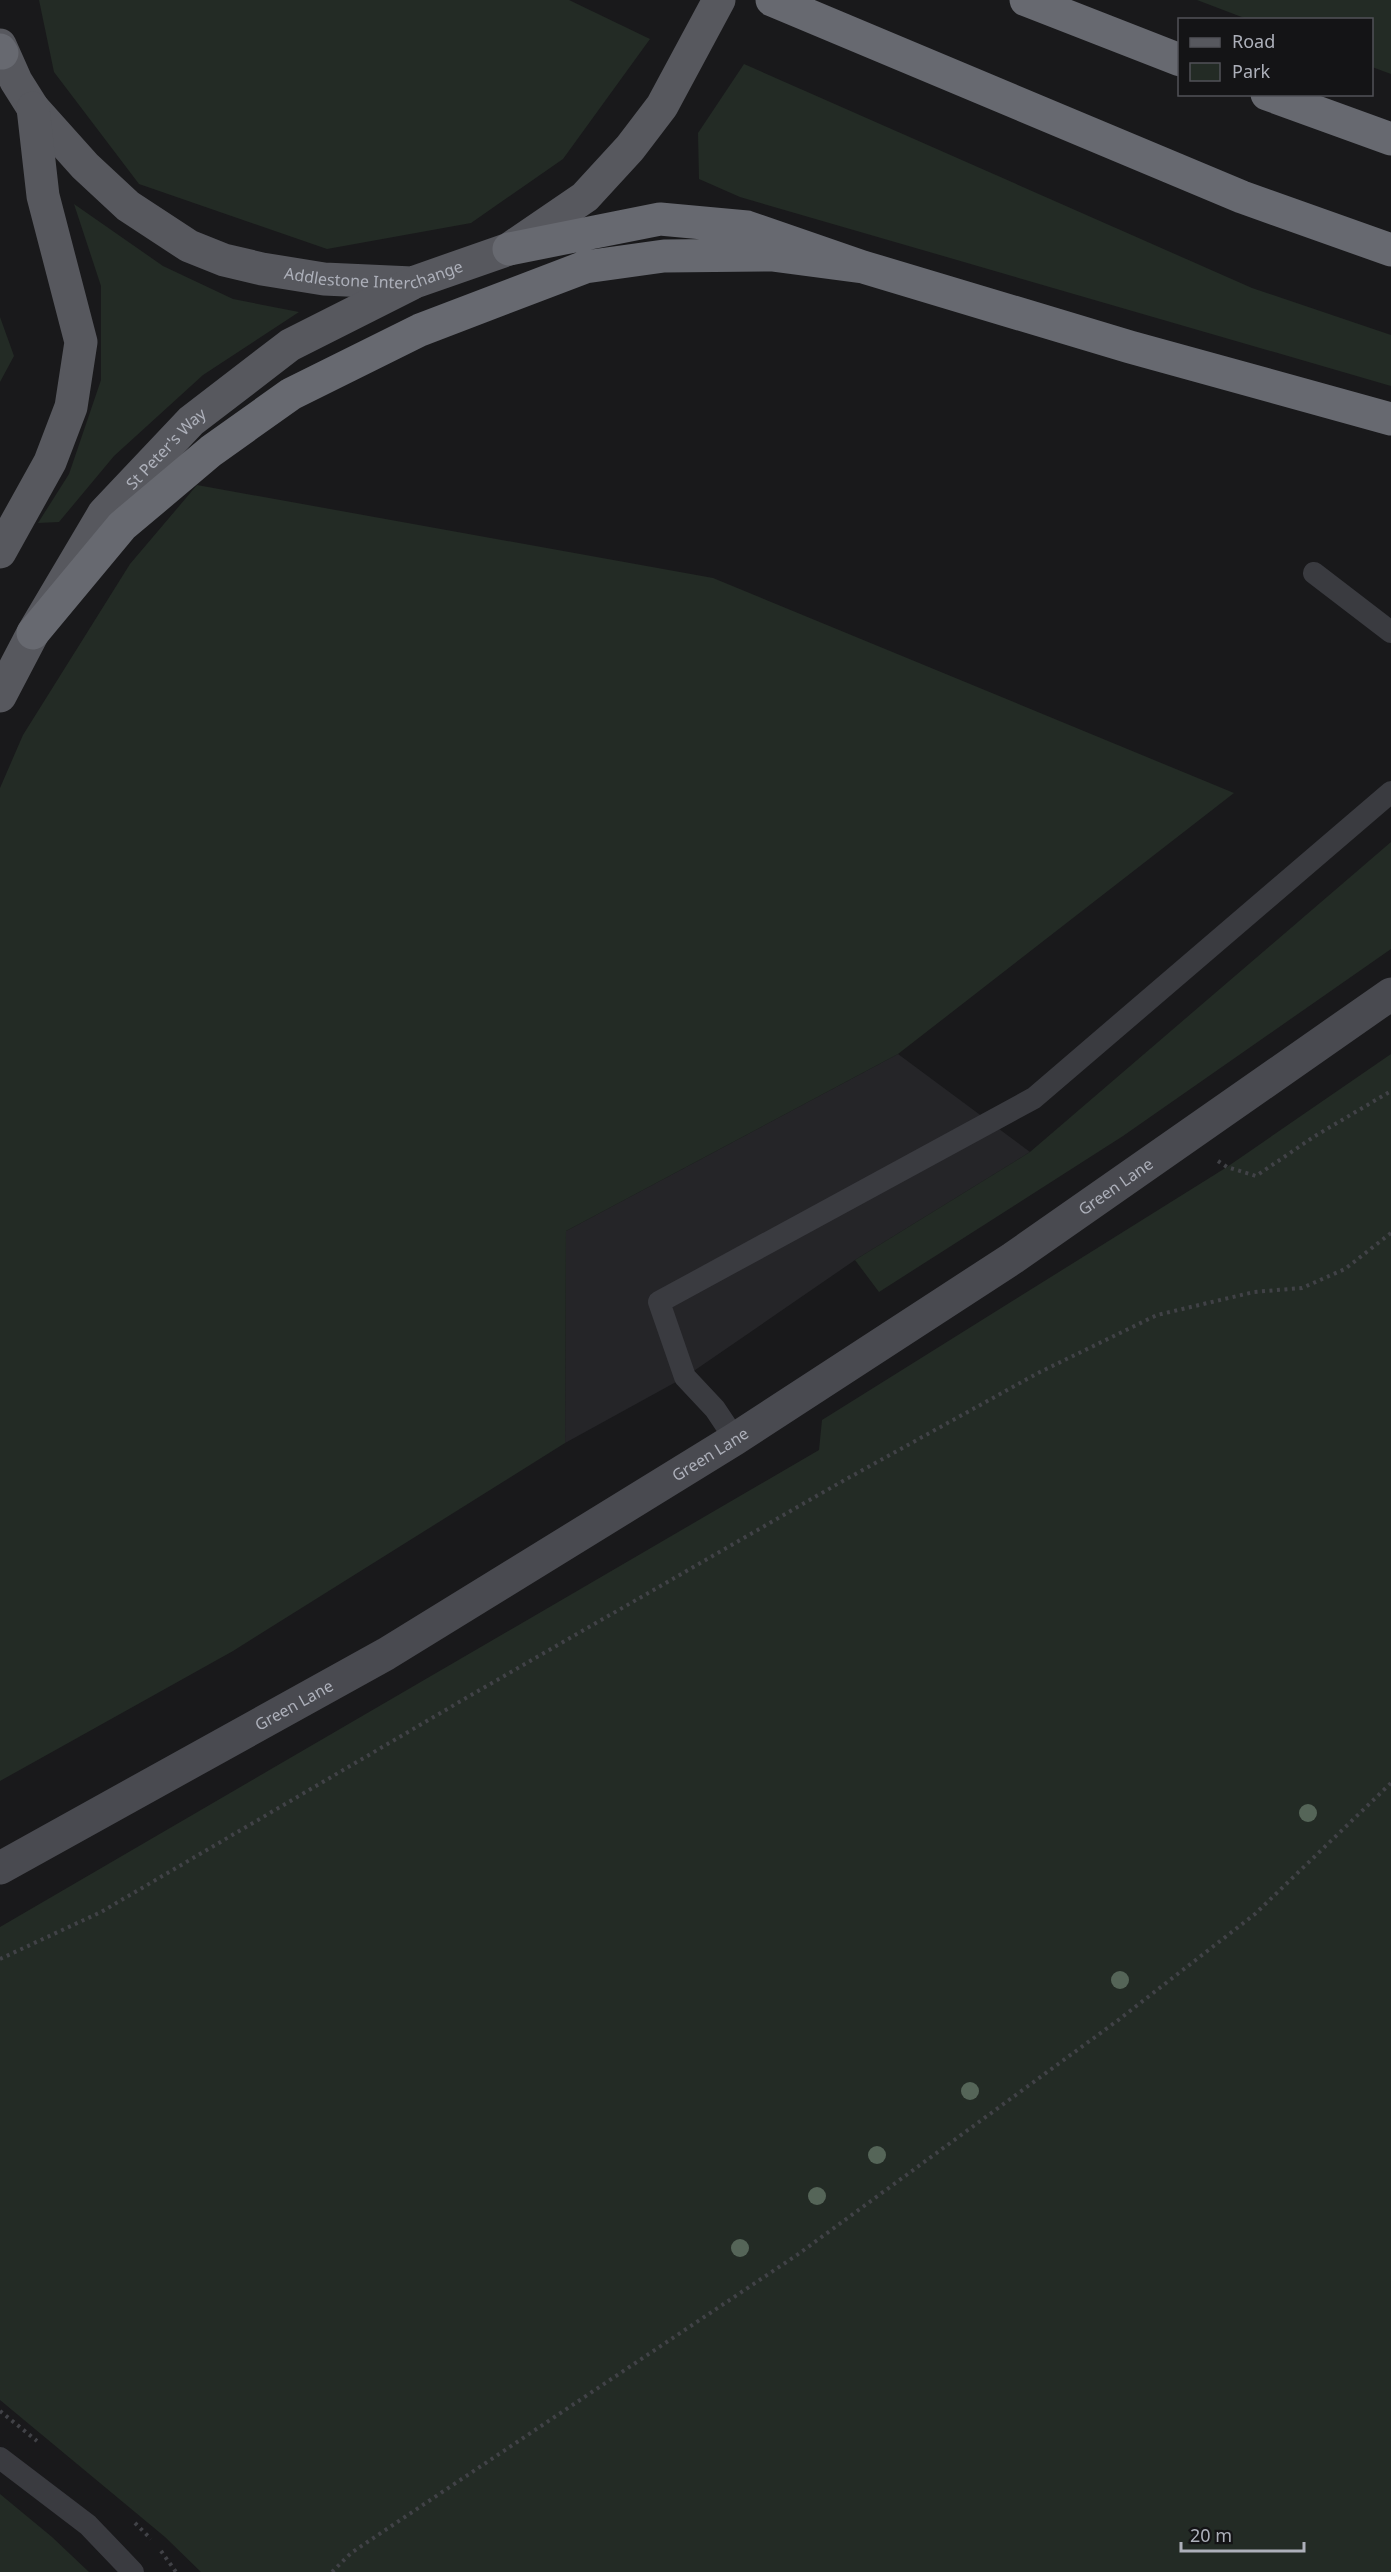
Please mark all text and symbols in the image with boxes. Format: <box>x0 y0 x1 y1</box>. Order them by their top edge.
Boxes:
legend <box>1178 18 1373 96</box>
text: Road <box>1232 29 1275 53</box>
text: Park <box>1232 59 1270 83</box>
street label: Addlestone Interchange <box>283 255 466 294</box>
street label: St Peter's Way <box>121 402 211 494</box>
street label: Green Lane <box>1074 1153 1157 1220</box>
street label: Green Lane <box>668 1422 753 1486</box>
street label: Green Lane <box>251 1675 337 1736</box>
scale bar <box>1181 2515 1304 2553</box>
text: 20 m <box>1190 2523 1232 2547</box>

